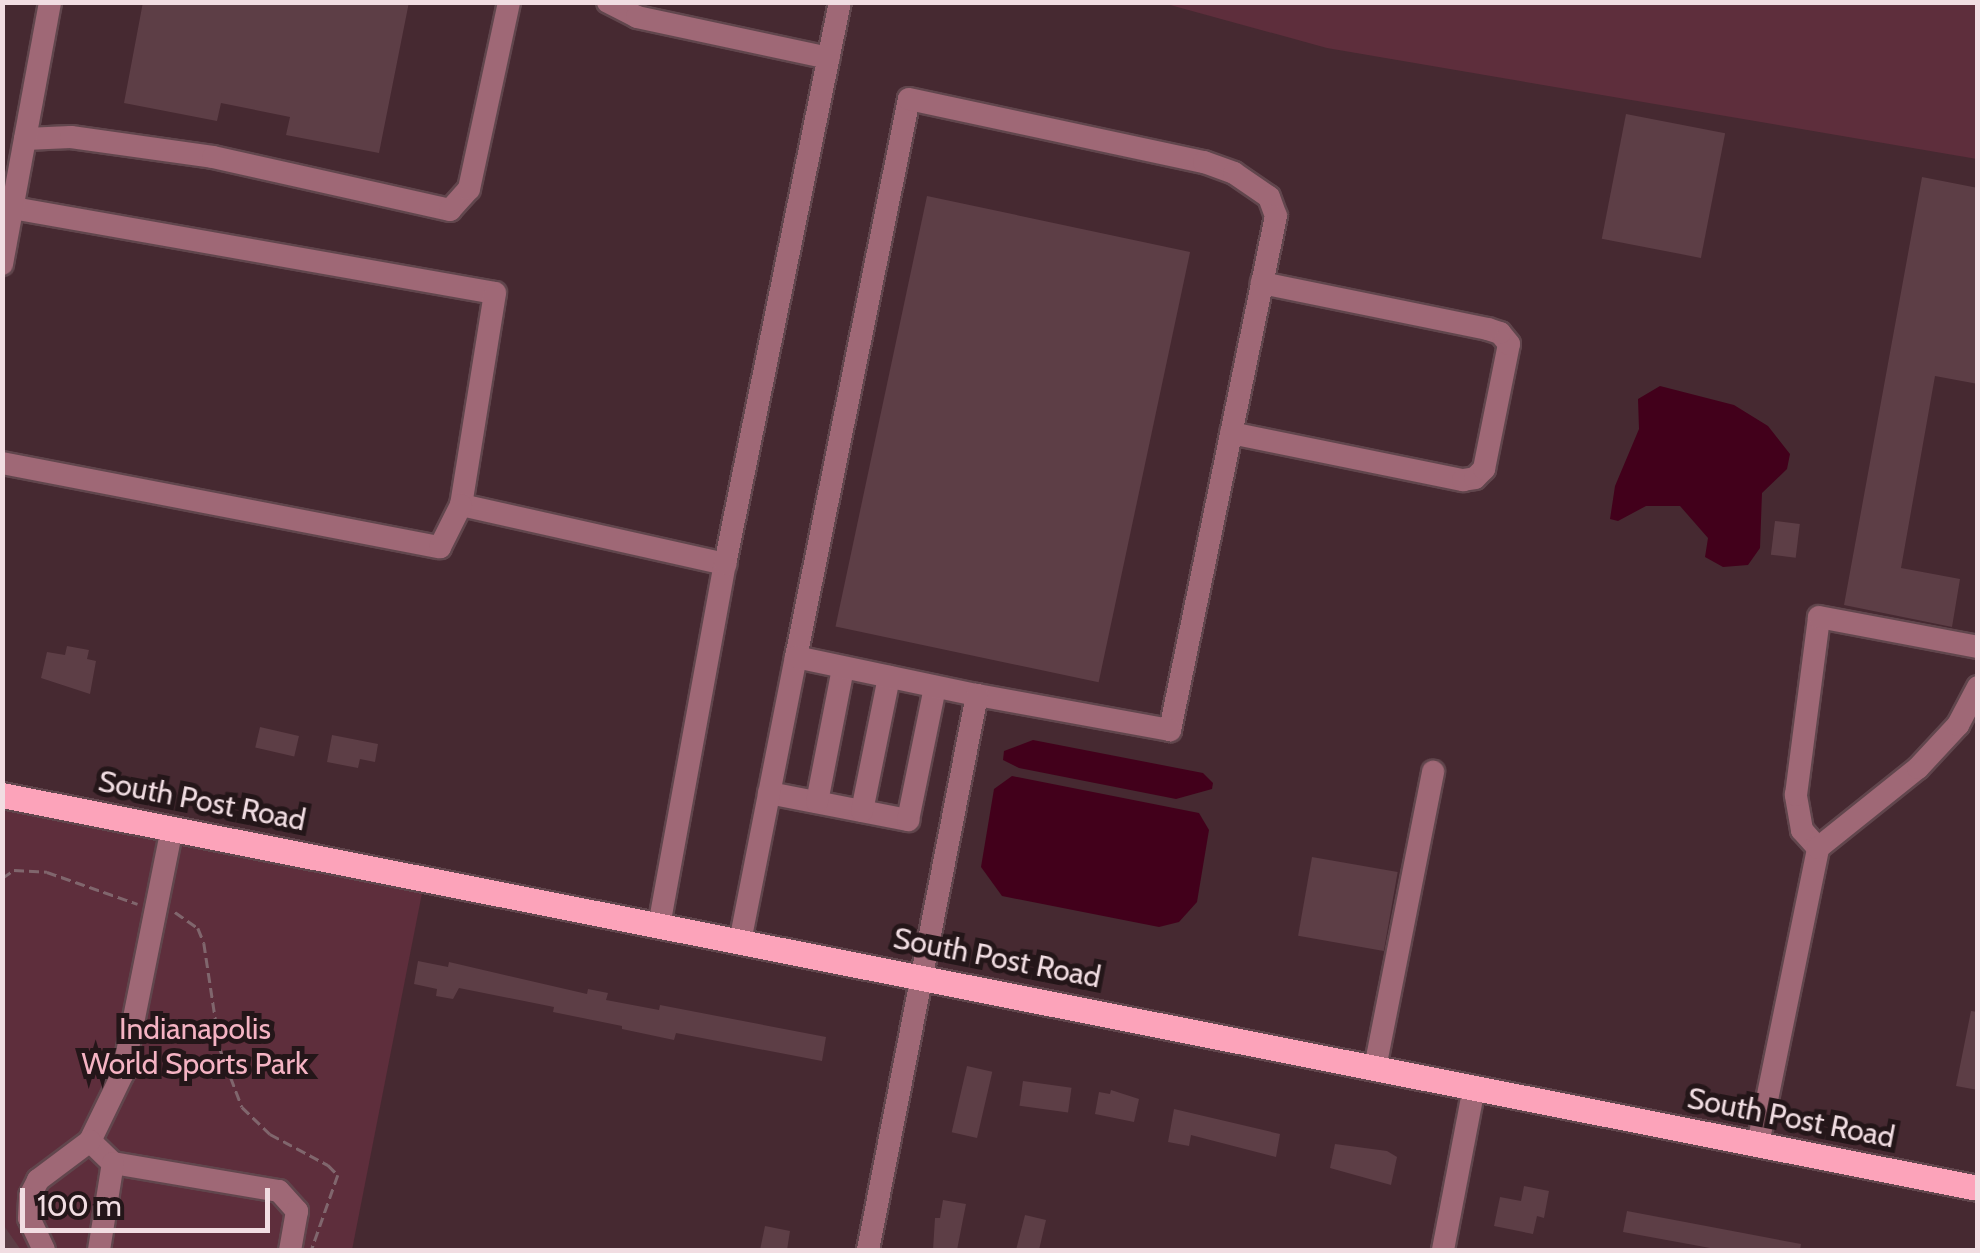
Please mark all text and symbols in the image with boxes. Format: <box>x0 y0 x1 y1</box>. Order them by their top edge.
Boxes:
street label: South Post Road <box>95 763 309 839</box>
street label: South Post Road <box>890 920 1104 996</box>
park label: Indianapolis World Sports Park <box>82 1011 308 1082</box>
street label: South Post Road <box>1684 1080 1898 1156</box>
scale bar <box>25 1168 275 1230</box>
text: 100 m <box>37 1187 122 1224</box>

